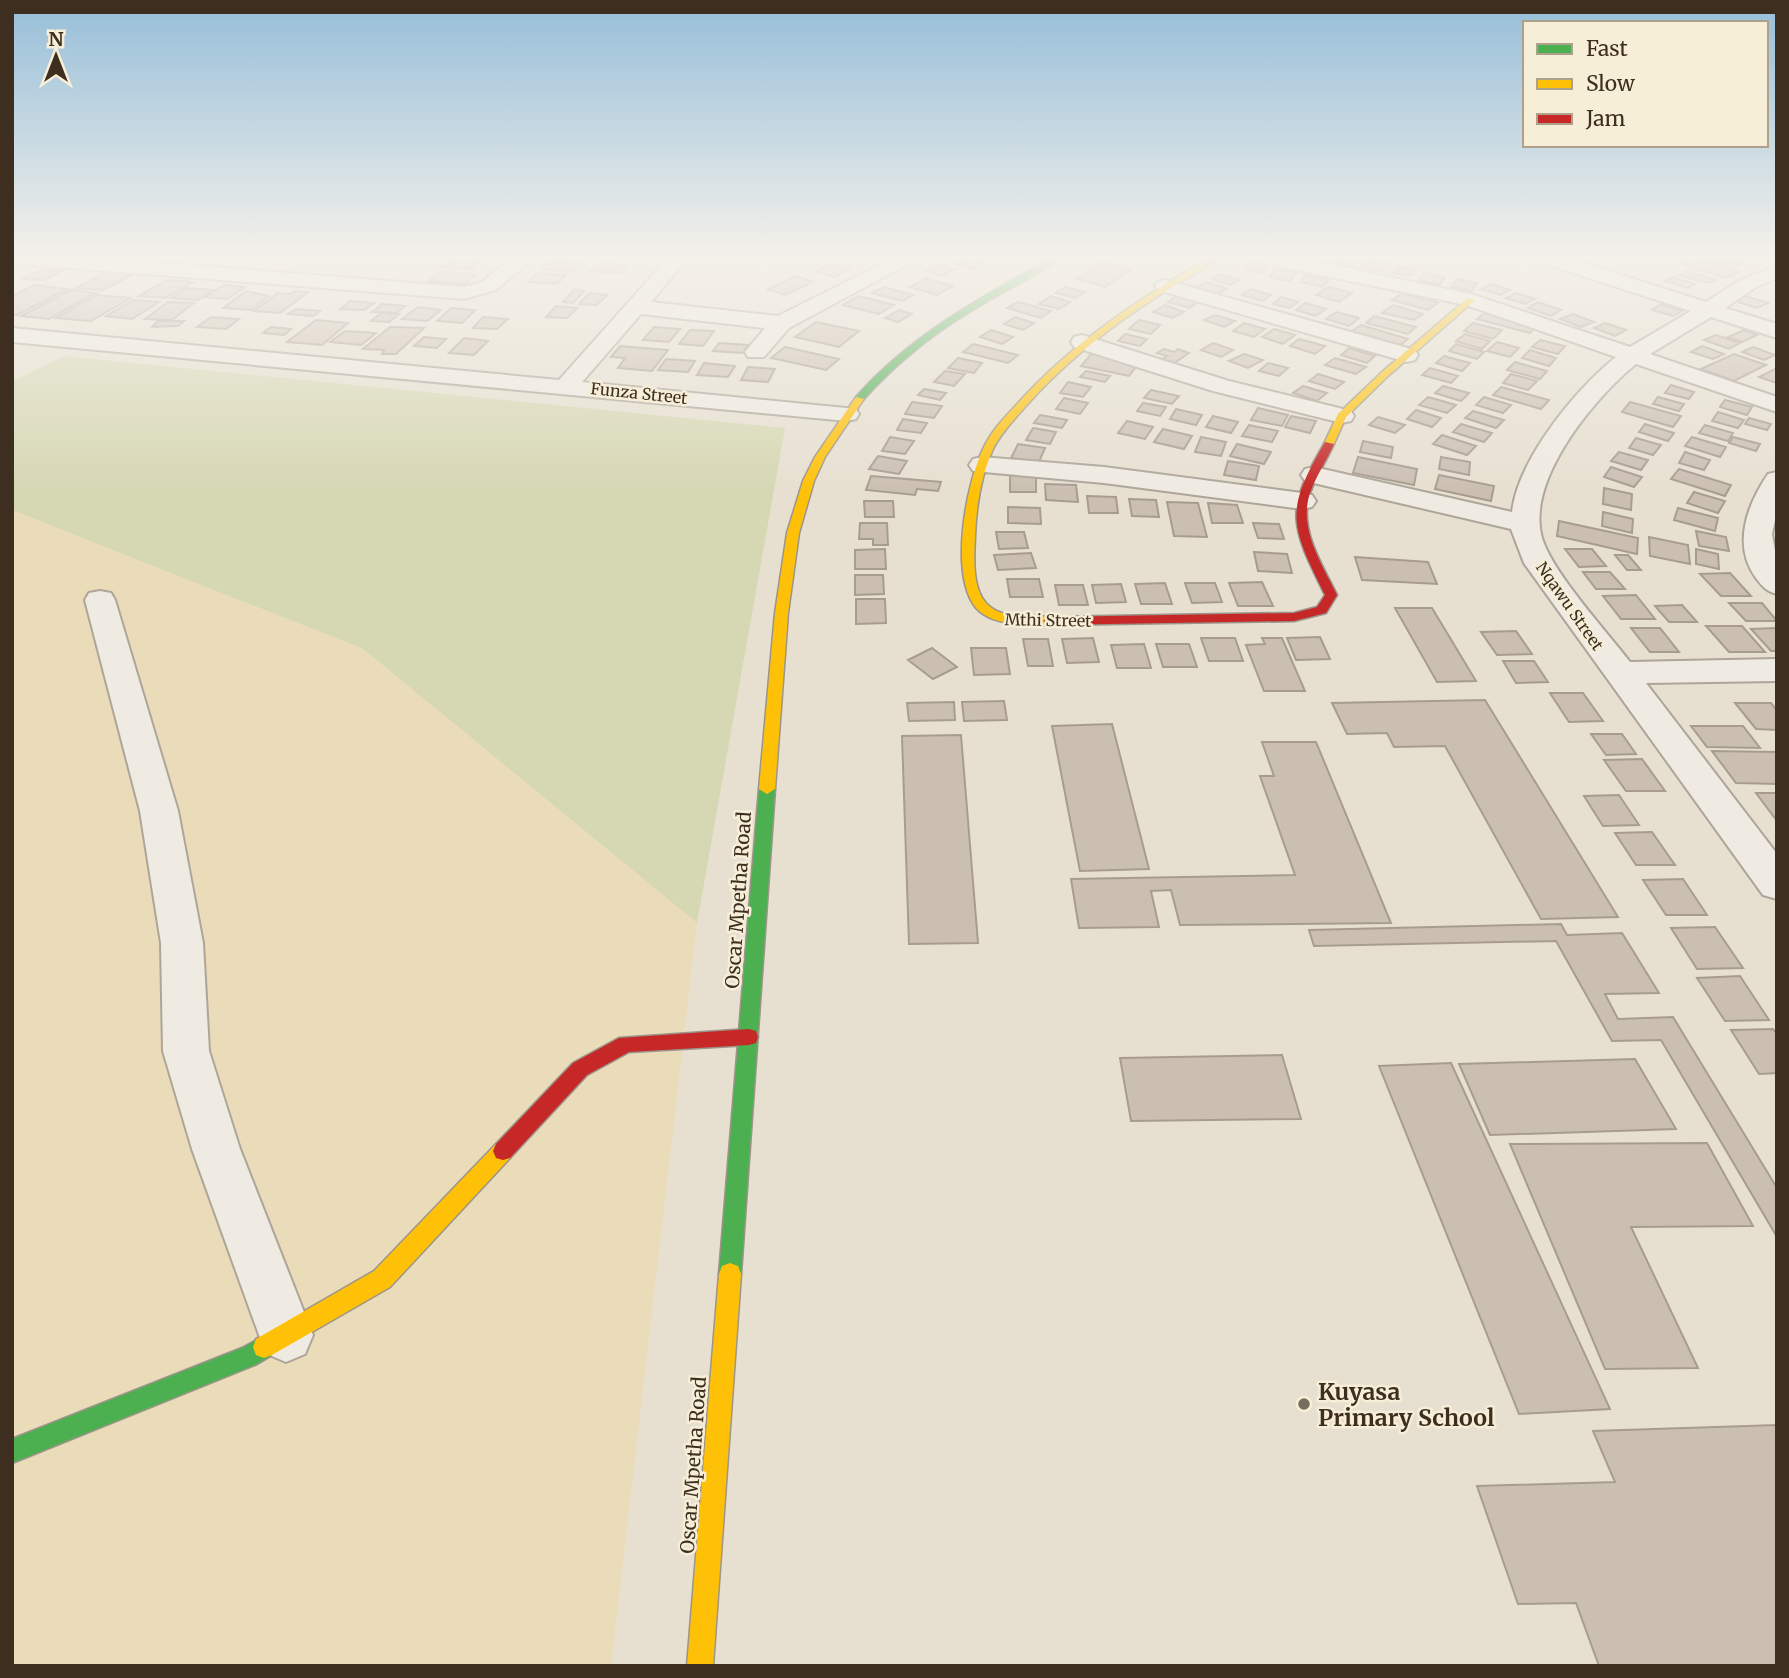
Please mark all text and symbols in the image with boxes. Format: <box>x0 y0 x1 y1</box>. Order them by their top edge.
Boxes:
north arrow <box>21 21 91 91</box>
legend <box>1523 21 1768 147</box>
text: N <box>48 27 64 51</box>
text: Fast <box>1586 35 1628 62</box>
text: Slow <box>1586 70 1635 97</box>
text: Jam <box>1585 105 1625 132</box>
street label: Funza Street <box>590 378 689 408</box>
street label: Nqawu Street <box>1532 558 1608 655</box>
street label: Mthi Street <box>1004 609 1092 631</box>
street label: Oscar Mpetha Road <box>720 811 756 989</box>
street label: Oscar Mpetha Road <box>675 1376 711 1554</box>
place label: Kuyasa Primary School <box>1318 1377 1495 1432</box>
marker: Kuyasa Primary School <box>1296 1396 1312 1412</box>

